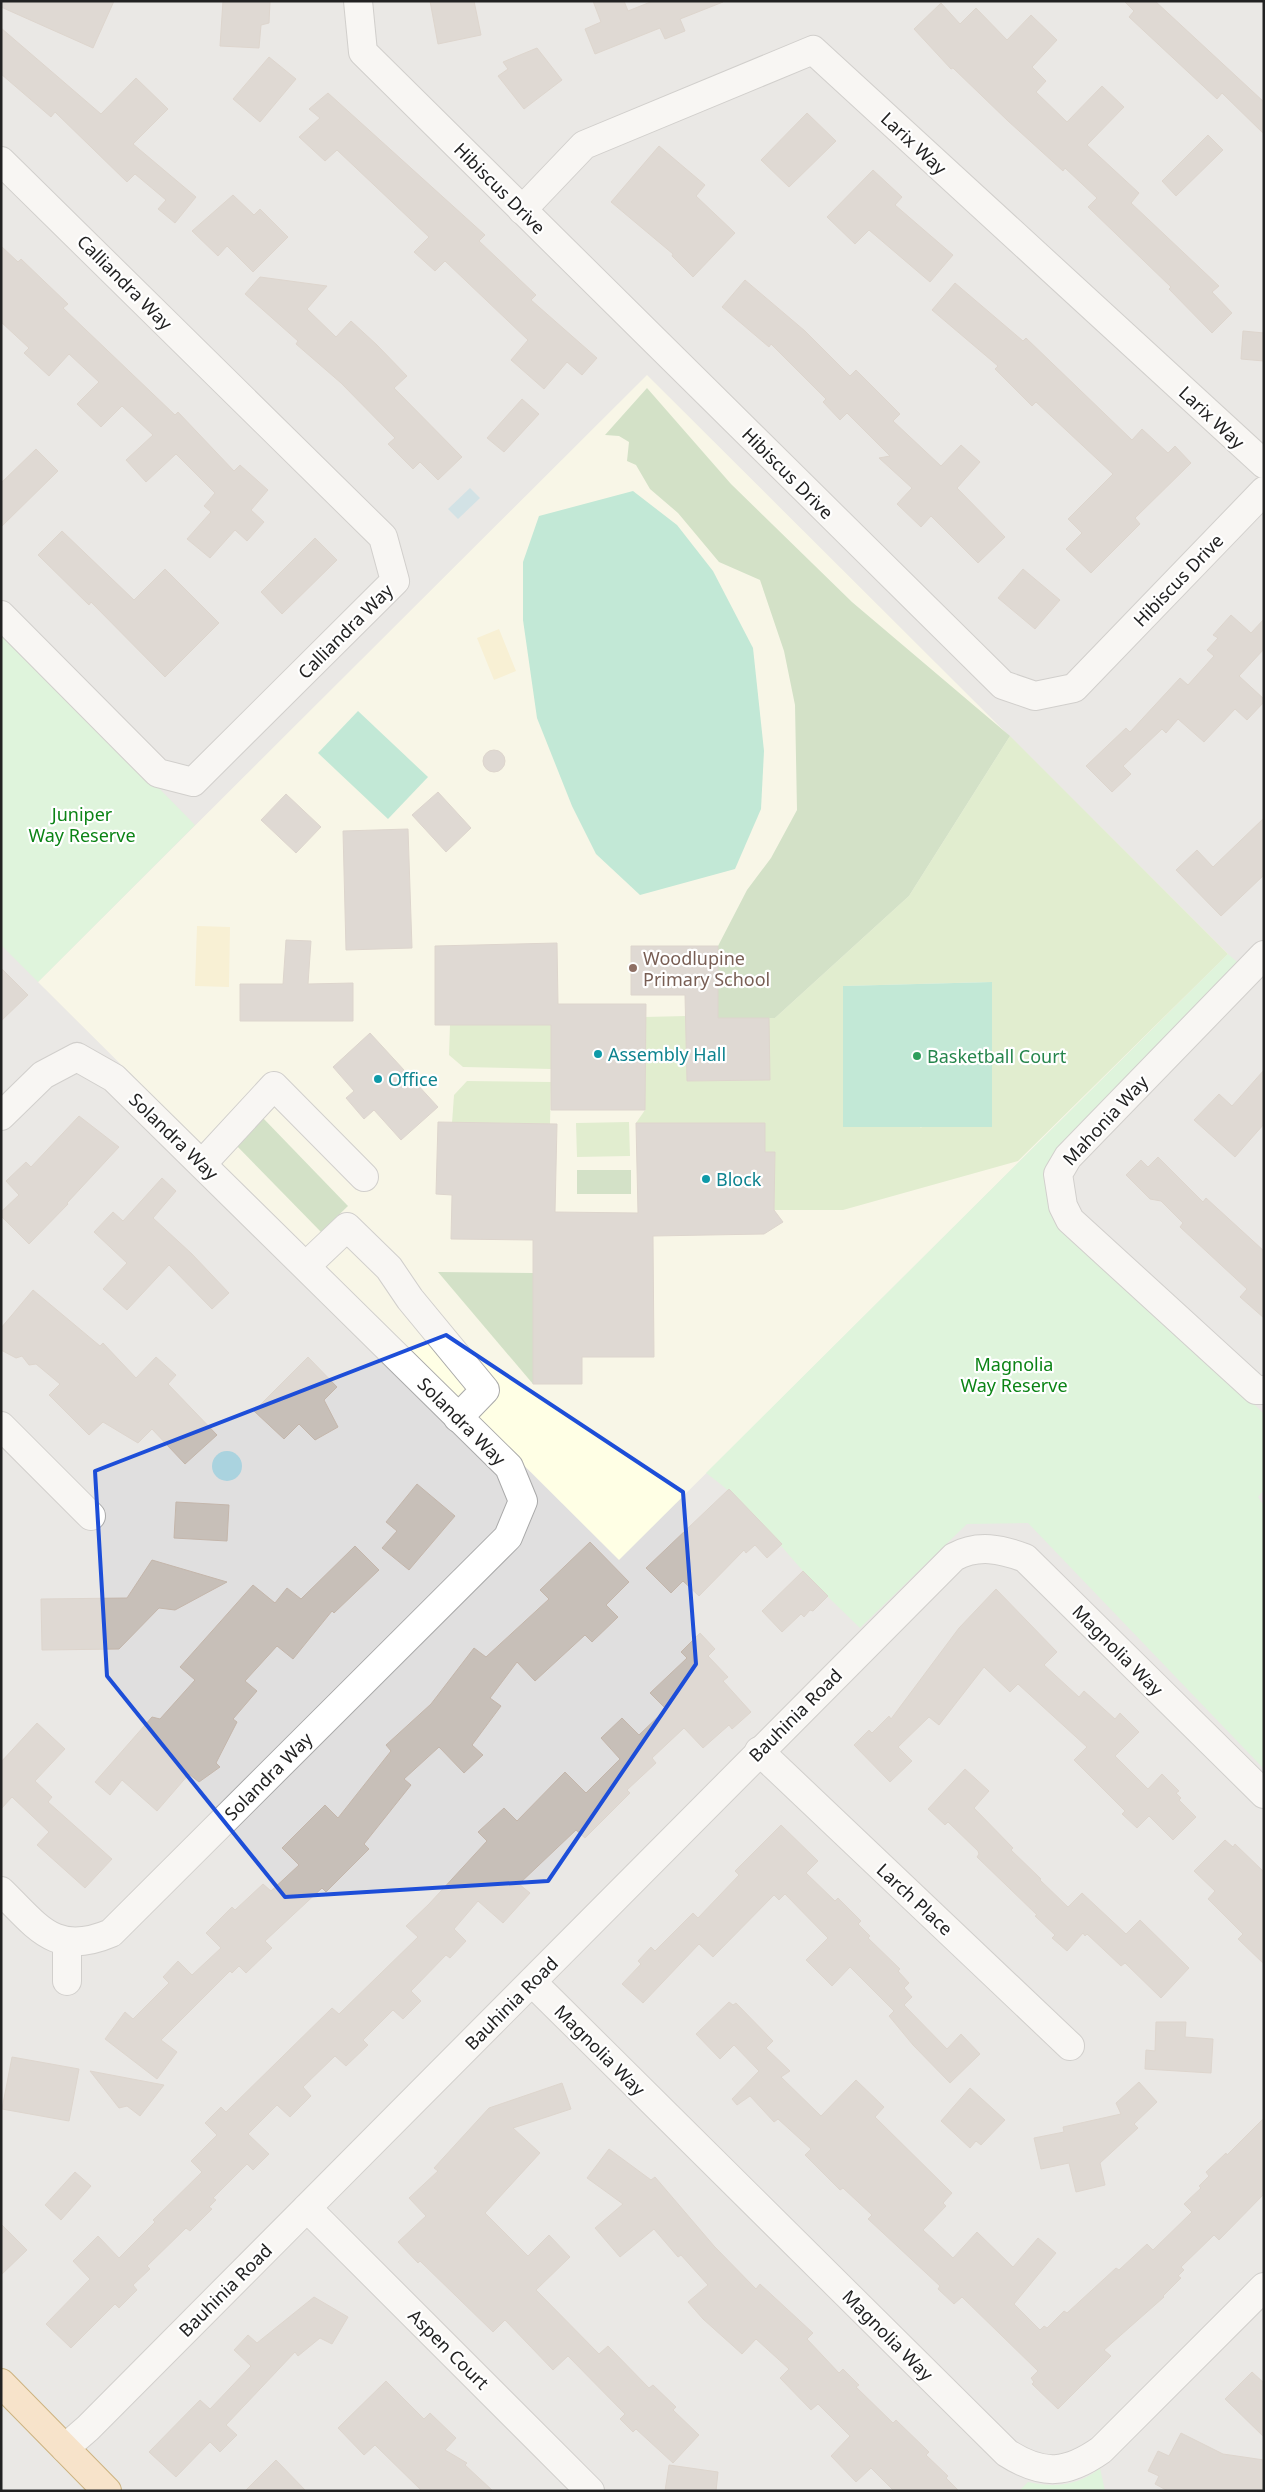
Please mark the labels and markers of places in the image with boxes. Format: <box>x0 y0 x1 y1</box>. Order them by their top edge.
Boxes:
place label: Woodlupine Primary School <box>643 946 770 991</box>
marker: Woodlupine Primary School <box>627 962 639 974</box>
place label: Assembly Hall <box>608 1042 726 1066</box>
place label: Basketball Court <box>927 1044 1067 1068</box>
marker: Assembly Hall <box>592 1048 604 1060</box>
marker: Basketball Court <box>911 1050 923 1062</box>
place label: Office <box>388 1067 438 1091</box>
marker: Office <box>372 1073 384 1085</box>
place label: Block <box>716 1167 762 1191</box>
marker: Block <box>700 1173 712 1185</box>

